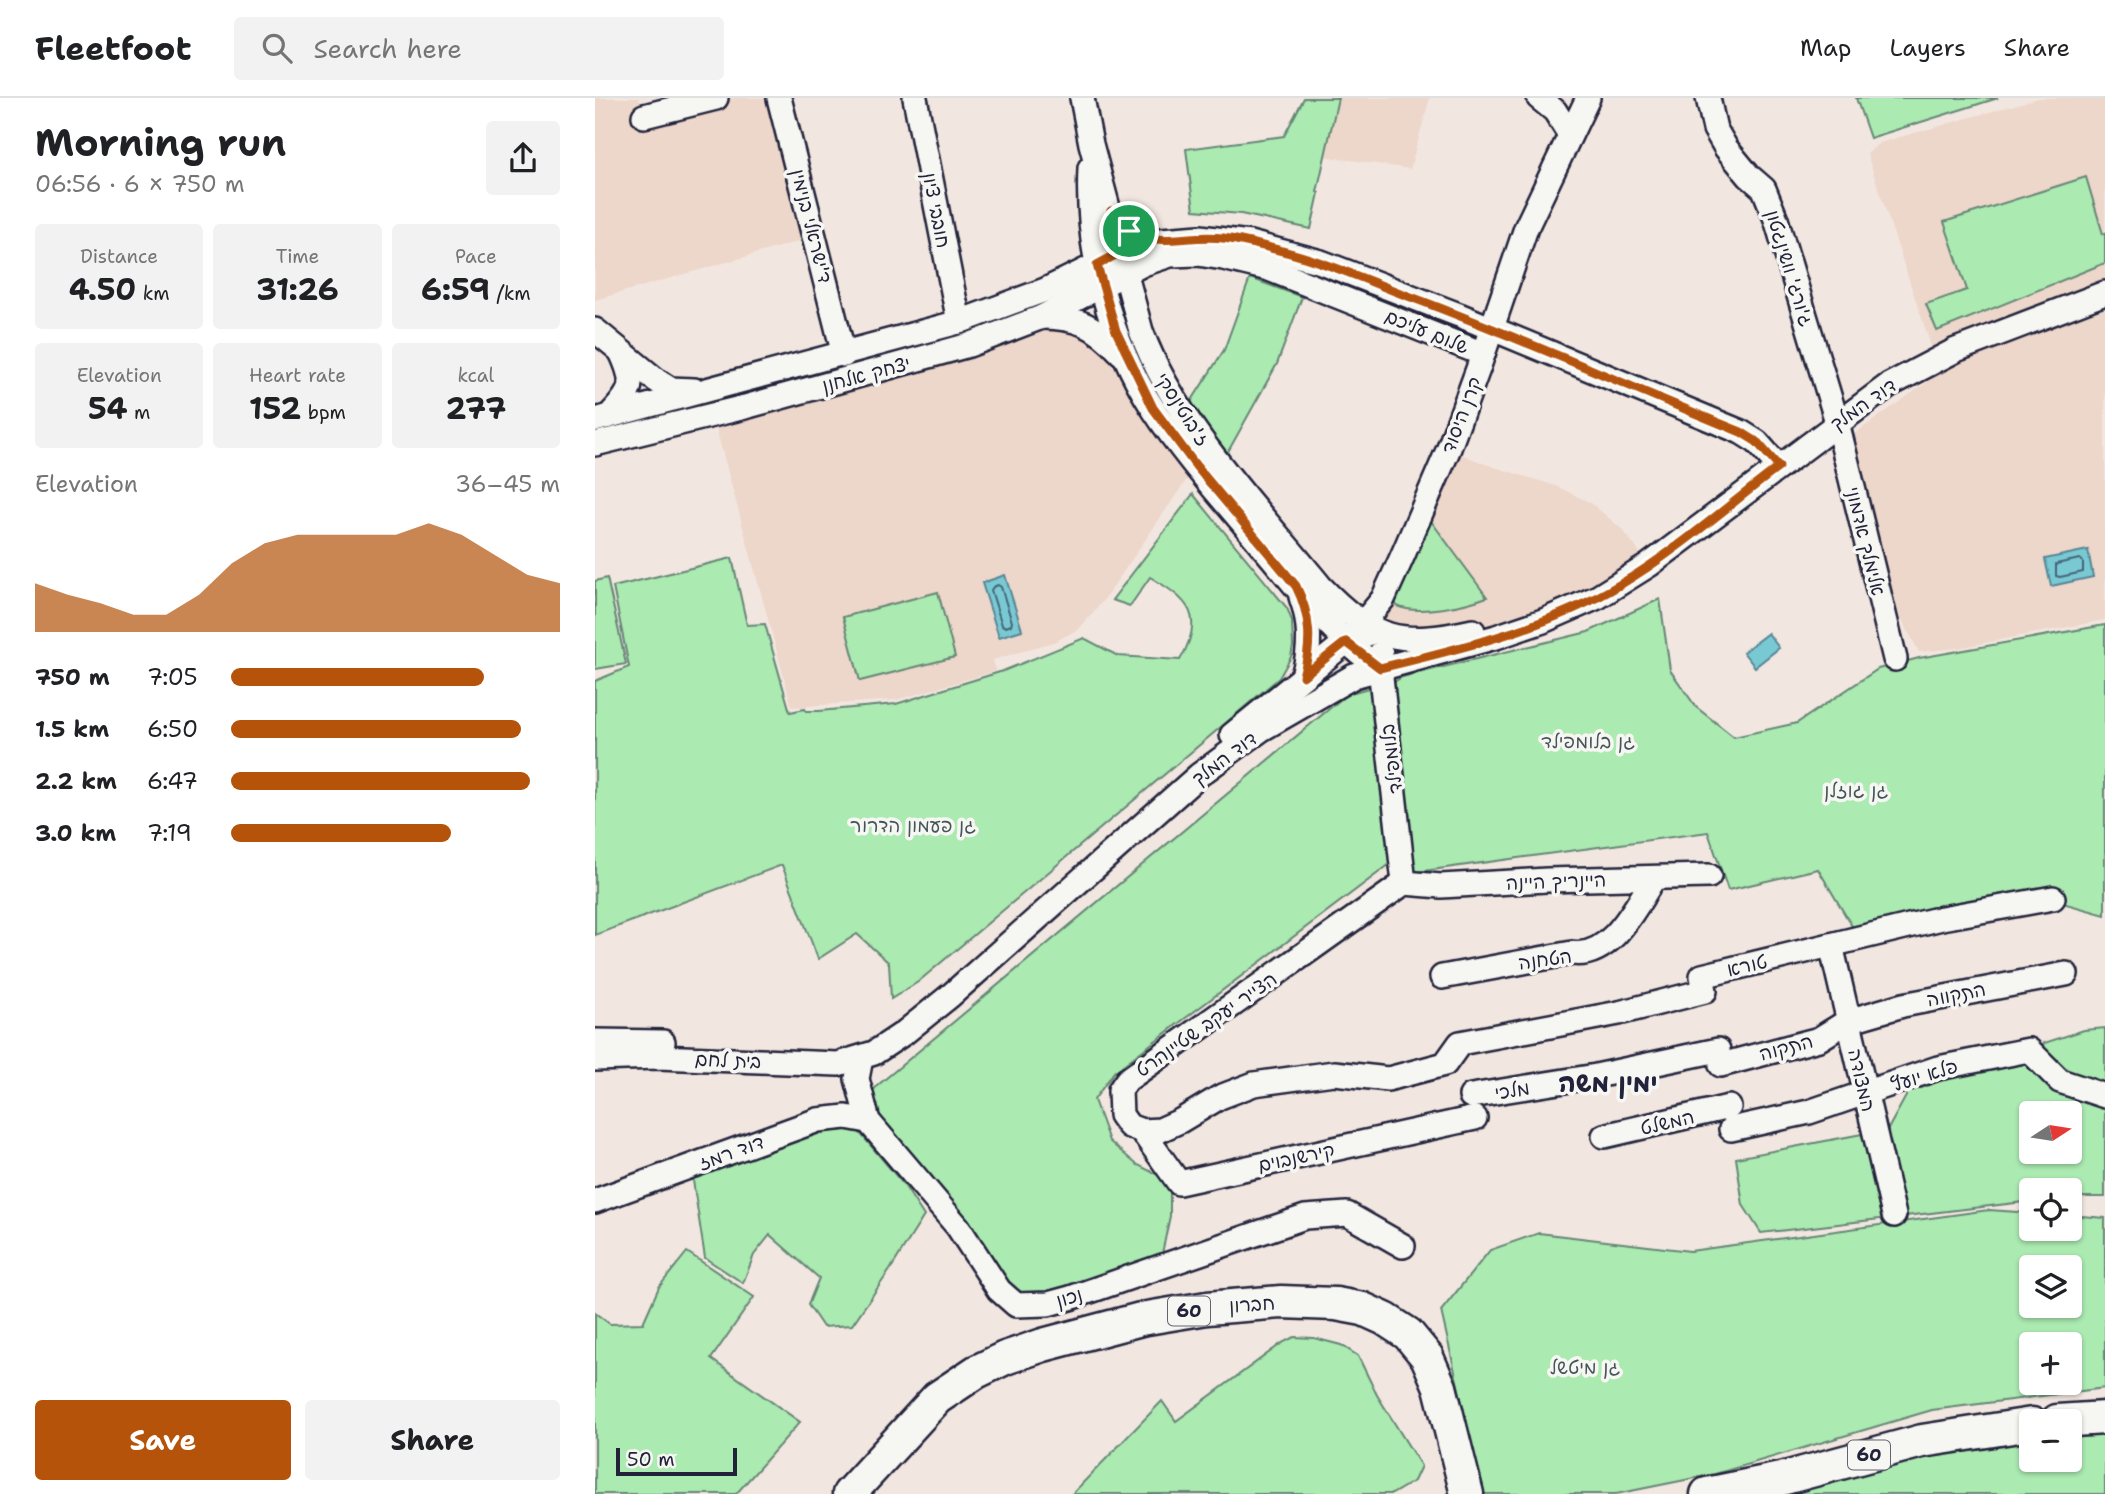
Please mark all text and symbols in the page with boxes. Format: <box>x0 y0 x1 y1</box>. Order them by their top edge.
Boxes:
search box <box>234 17 724 80</box>
text: Fleetfoot <box>35 26 192 71</box>
icon: search <box>258 29 296 67</box>
text: Search here <box>314 31 462 66</box>
text: Map <box>1800 32 1851 64</box>
text: Layers <box>1889 32 1966 64</box>
text: Share <box>2004 32 2070 64</box>
text: Morning run <box>35 117 286 168</box>
button: share <box>486 121 560 195</box>
street label: ד'ישראלי בנימין <box>785 166 838 286</box>
text: 06:56 · 6 × 750 m <box>35 169 245 199</box>
street label: חובבי ציון <box>917 170 956 250</box>
pin <box>1099 201 1159 261</box>
street label: ג'ורג' וושינגטון <box>1760 207 1819 330</box>
icon: arrive <box>1110 212 1148 250</box>
text: Distance <box>80 244 158 269</box>
text: Time <box>276 244 319 269</box>
text: Pace <box>455 244 497 269</box>
text: 4.50 <box>69 269 136 310</box>
text: 31:26 <box>256 269 339 310</box>
text: 6:59 <box>421 269 490 310</box>
text: km <box>136 281 170 306</box>
text: /km <box>490 281 531 306</box>
street label: שלום עליכם <box>1381 303 1473 360</box>
street label: יצחק אלחנן <box>819 351 913 398</box>
text: Elevation <box>77 363 162 388</box>
text: Heart rate <box>249 363 346 388</box>
text: kcal <box>457 363 494 388</box>
street label: ז'בוטינסקי <box>1150 368 1216 451</box>
street label: קרן היסוד <box>1435 373 1488 457</box>
street label: דוד המלך <box>1825 373 1901 436</box>
text: 54 <box>88 388 128 429</box>
text: 152 <box>249 388 301 429</box>
text: 277 <box>445 388 506 429</box>
text: m <box>128 400 150 425</box>
text: bpm <box>301 400 346 425</box>
text: Elevation <box>35 469 138 499</box>
text: 36–45 m <box>455 469 560 499</box>
street label: אלימלך אדמוני <box>1840 484 1891 598</box>
text: 750 m <box>35 662 110 692</box>
text: 7:05 <box>147 662 198 692</box>
text: 1.5 km <box>35 714 109 744</box>
text: 6:50 <box>147 714 198 744</box>
street label: בלומפילד <box>1375 723 1408 795</box>
street label: דוד המלך <box>1187 726 1262 791</box>
park label: גן בלומפילד <box>1541 729 1635 754</box>
text: 2.2 km <box>35 766 117 796</box>
text: 6:47 <box>147 766 198 796</box>
park label: גן גוזלן <box>1824 778 1888 803</box>
park label: גן פעמון הדרור <box>850 813 976 838</box>
text: 3.0 km <box>35 818 116 848</box>
text: 7:19 <box>147 818 192 848</box>
street label: היינריך היינה <box>1505 867 1607 896</box>
street label: הטחנה <box>1517 943 1573 976</box>
street label: טורא <box>1724 949 1770 982</box>
street label: הצייר יעקב שטיינהרט <box>1131 966 1282 1083</box>
street label: התקווה <box>1924 977 1988 1012</box>
street label: התקוה <box>1756 1028 1816 1067</box>
street label: המצודה <box>1842 1046 1881 1114</box>
street label: בית לחם <box>694 1047 762 1074</box>
street label: פלא יועץ <box>1888 1053 1961 1097</box>
district label: ימין משה <box>1559 1065 1657 1100</box>
street label: מלכי <box>1493 1075 1531 1106</box>
north arrow <box>2019 1101 2083 1164</box>
map controls <box>2019 1101 2082 1472</box>
street label: המשלט <box>1638 1104 1697 1141</box>
street label: דוד רמז <box>695 1129 767 1176</box>
street label: קירשנבוים <box>1255 1137 1337 1178</box>
button: locate <box>2019 1178 2082 1241</box>
button: layers <box>2019 1255 2082 1318</box>
street label: נכון <box>1053 1282 1086 1313</box>
street label: חברון <box>1228 1290 1276 1319</box>
road number: 60 <box>1168 1296 1210 1326</box>
button: + <box>2019 1332 2082 1395</box>
park label: גן מיטשל <box>1550 1355 1621 1380</box>
button: Save <box>35 1400 291 1480</box>
button: Share <box>305 1400 560 1480</box>
button: − <box>2019 1409 2082 1472</box>
road number: 60 <box>1848 1440 1890 1470</box>
scale bar <box>616 1445 737 1477</box>
text: 50 m <box>627 1447 675 1472</box>

